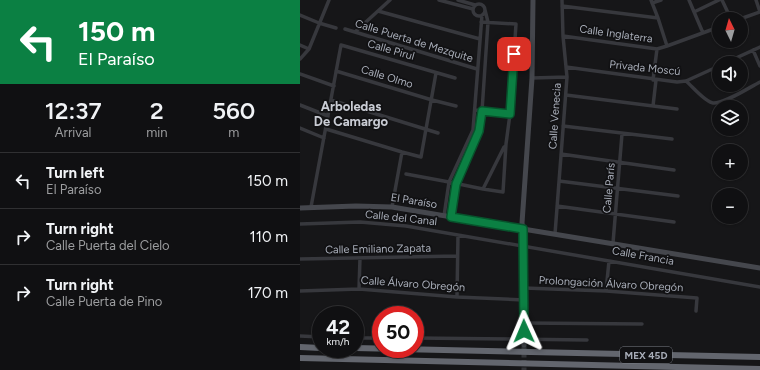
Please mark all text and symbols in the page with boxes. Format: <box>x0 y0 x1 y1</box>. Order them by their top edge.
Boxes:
north arrow <box>712 12 748 48</box>
map controls <box>712 12 748 224</box>
text: 150 m <box>78 14 155 48</box>
icon: left <box>12 16 64 68</box>
street label: Calle Puerta de Mezquite <box>353 17 475 65</box>
street label: Calle Inglaterra <box>579 22 653 46</box>
street label: Calle Pirul <box>366 37 416 63</box>
pin <box>497 37 531 71</box>
icon: arrive <box>503 43 525 65</box>
text: El Paraíso <box>78 48 155 70</box>
button: sound <box>712 56 748 92</box>
street label: Privada Moscú <box>609 58 681 78</box>
street label: Calle Olmo <box>359 63 415 91</box>
street label: Calle Venecia <box>546 82 564 150</box>
text: 12:37 <box>45 96 102 125</box>
text: 2 <box>150 96 164 125</box>
text: 560 <box>212 96 255 125</box>
district label: Arboledas De Camargo <box>314 99 389 129</box>
button: layers <box>712 100 748 136</box>
text: Arrival <box>55 125 91 140</box>
text: min <box>146 125 168 140</box>
text: m <box>228 125 239 140</box>
button: + <box>712 144 748 180</box>
street label: Calle París <box>600 162 618 214</box>
text: Turn left <box>46 164 104 182</box>
icon: left <box>12 170 34 192</box>
text: 150 m <box>247 172 288 190</box>
text: El Paraíso <box>46 182 101 197</box>
button: − <box>712 188 748 224</box>
street label: El Paraíso <box>390 191 438 211</box>
street label: Calle del Canal <box>364 208 438 228</box>
text: Turn right <box>46 220 114 238</box>
icon: right <box>12 226 34 248</box>
text: 110 m <box>250 228 288 246</box>
text: Calle Puerta del Cielo <box>46 238 170 253</box>
street label: Calle Emiliano Zapata <box>325 242 431 256</box>
street label: Calle Francia <box>611 244 675 268</box>
street label: Calle Álvaro Obregón <box>360 274 466 294</box>
street label: Prolongación Álvaro Obregón <box>538 274 684 294</box>
text: Turn right <box>46 276 114 294</box>
icon: right <box>12 282 34 304</box>
text: 170 m <box>248 284 288 302</box>
text: Calle Puerta de Pino <box>46 294 162 309</box>
speed limit sign: 50 <box>372 306 424 358</box>
position arrow <box>503 310 545 352</box>
text: 42 <box>326 315 350 339</box>
text: km/h <box>327 335 349 348</box>
road number: MEX 45D <box>620 347 672 363</box>

